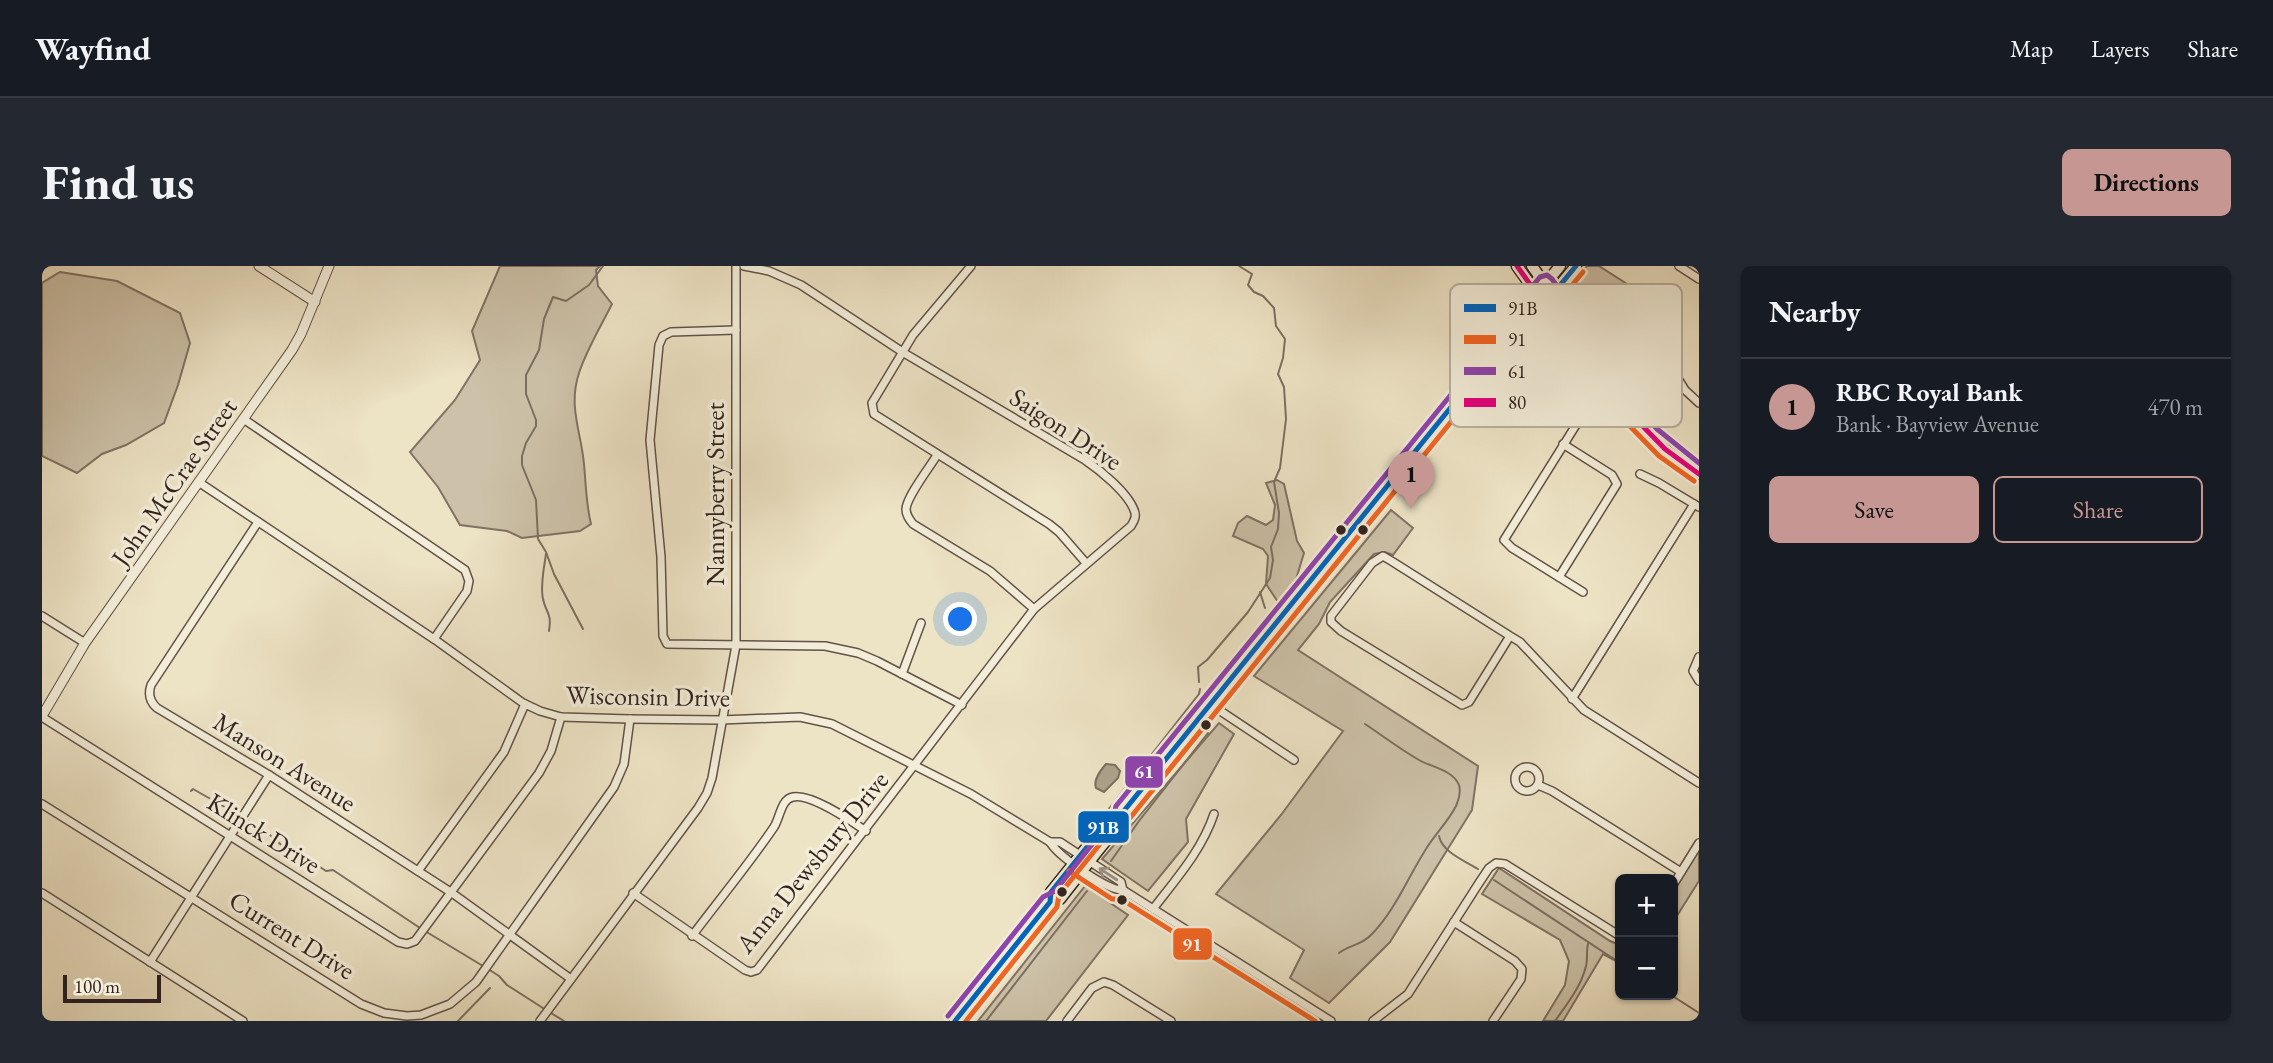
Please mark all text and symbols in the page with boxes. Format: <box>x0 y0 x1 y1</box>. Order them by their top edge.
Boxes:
text: Wayfind <box>35 27 151 70</box>
text: Map <box>2010 33 2053 64</box>
text: Layers <box>2091 33 2150 64</box>
text: Share <box>2188 33 2238 64</box>
button: Directions <box>2062 149 2231 216</box>
text: Find us <box>42 150 194 214</box>
legend <box>1450 284 1682 427</box>
text: Nearby <box>1769 292 1861 331</box>
text: 91B <box>1508 296 1537 321</box>
text: 91 <box>1508 327 1526 352</box>
text: 61 <box>1508 359 1526 384</box>
text: RBC Royal Bank <box>1836 375 2022 409</box>
street label: Saigon Drive <box>1003 380 1129 478</box>
text: 80 <box>1508 390 1526 415</box>
street label: John McCrae Street <box>102 392 244 574</box>
text: 1 <box>1786 392 1798 422</box>
text: 470 m <box>2147 392 2203 422</box>
street label: Nannyberry Street <box>698 402 732 586</box>
text: Bank · Bayview Avenue <box>1836 409 2039 439</box>
pin: 1 <box>1388 451 1434 509</box>
button: Save <box>1769 476 1979 543</box>
button: Share <box>1993 476 2203 543</box>
unlabelled marker <box>1334 523 1348 537</box>
unlabelled marker <box>1356 523 1370 537</box>
your location <box>943 602 977 636</box>
street label: Wisconsin Drive <box>566 678 730 714</box>
street label: Manson Avenue <box>207 705 363 819</box>
unlabelled marker <box>1199 718 1213 732</box>
line badge: 61 <box>1124 755 1164 789</box>
text: 61 <box>1134 759 1154 784</box>
street label: Anna Dewsbury Drive <box>727 764 896 961</box>
street label: Klinck Drive <box>201 785 327 881</box>
line badge: 91B <box>1077 810 1130 844</box>
text: 91B <box>1087 815 1119 840</box>
one-way arrow <box>1099 867 1119 881</box>
map controls <box>1615 874 1678 1000</box>
button: + <box>1615 874 1678 937</box>
street label: Current Drive <box>223 883 361 987</box>
unlabelled marker <box>1055 885 1069 899</box>
unlabelled marker <box>1115 893 1129 907</box>
line badge: 91 <box>1172 927 1213 961</box>
text: 91 <box>1182 932 1202 957</box>
button: − <box>1615 937 1678 1000</box>
scale bar <box>63 972 161 1004</box>
text: 100 m <box>74 974 120 999</box>

